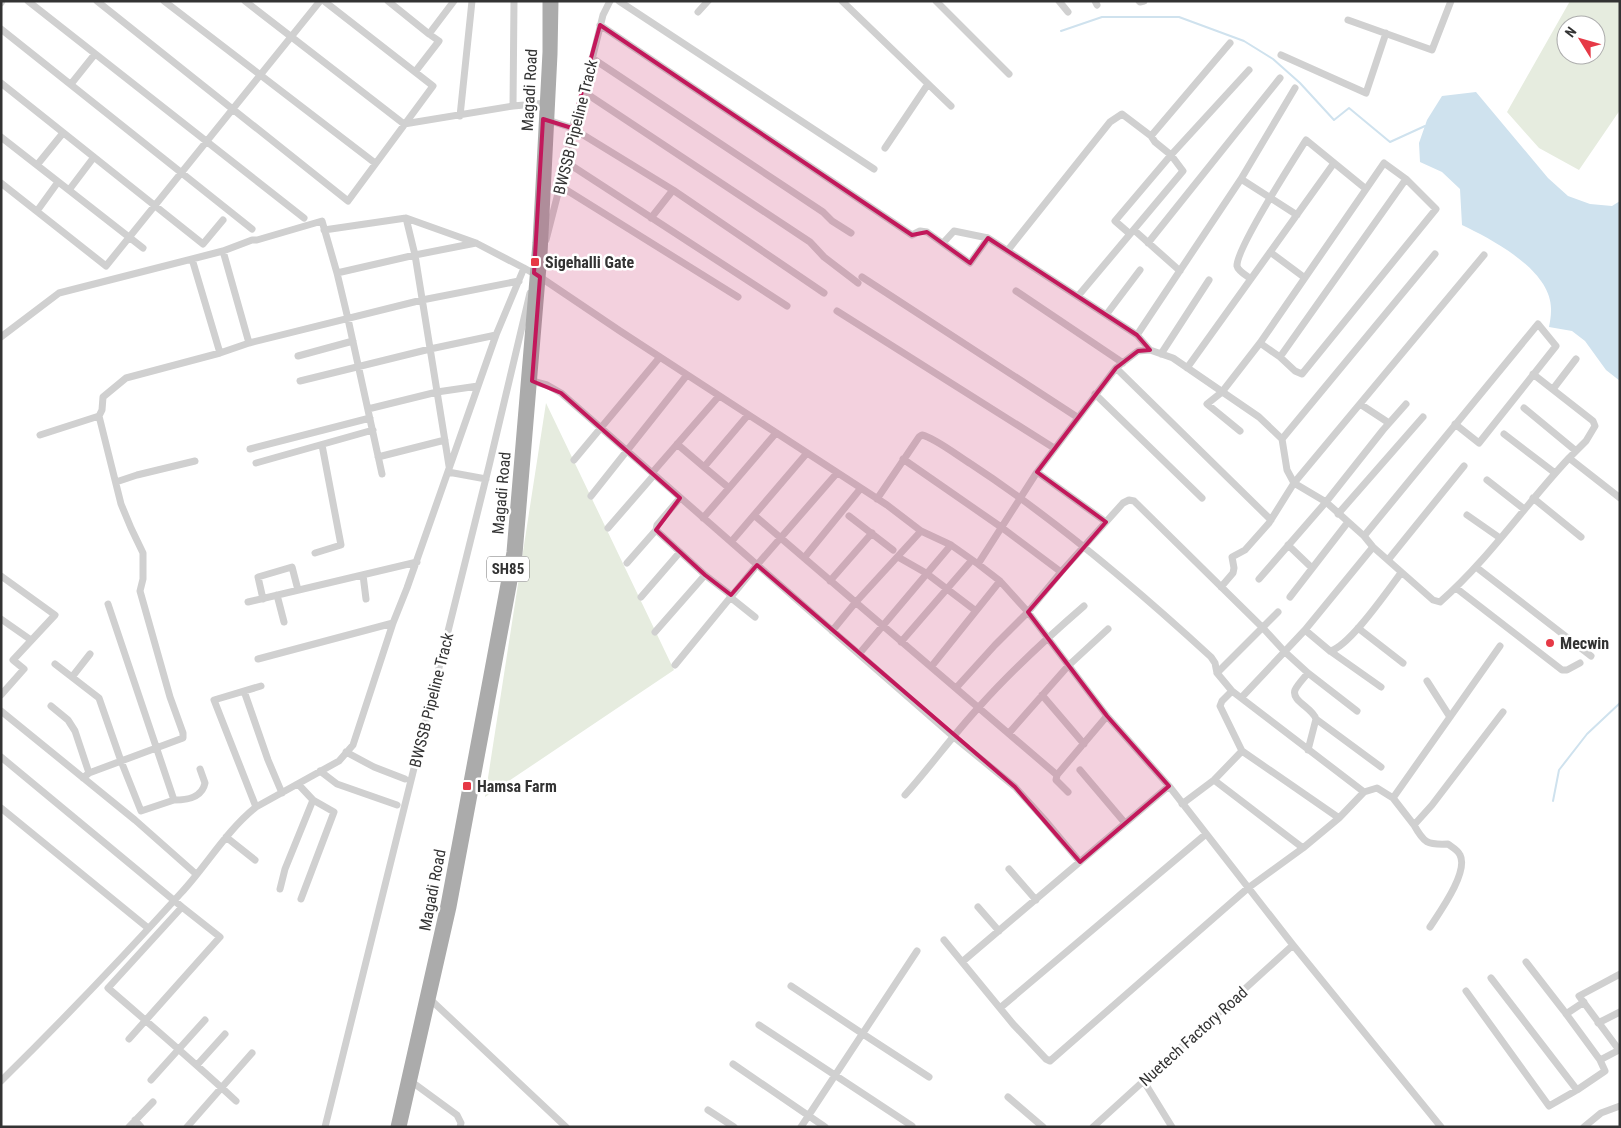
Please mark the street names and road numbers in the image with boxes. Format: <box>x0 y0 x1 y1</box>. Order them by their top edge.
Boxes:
street label: Magadi Road <box>518 48 541 132</box>
street label: BWSSB Pipeline Track <box>550 57 602 197</box>
street label: Magadi Road <box>488 451 515 535</box>
road number: SH85 <box>487 556 529 582</box>
street label: BWSSB Pipeline Track <box>406 630 458 770</box>
street label: Magadi Road <box>415 848 450 933</box>
street label: Nuetech Factory Road <box>1135 983 1251 1090</box>

